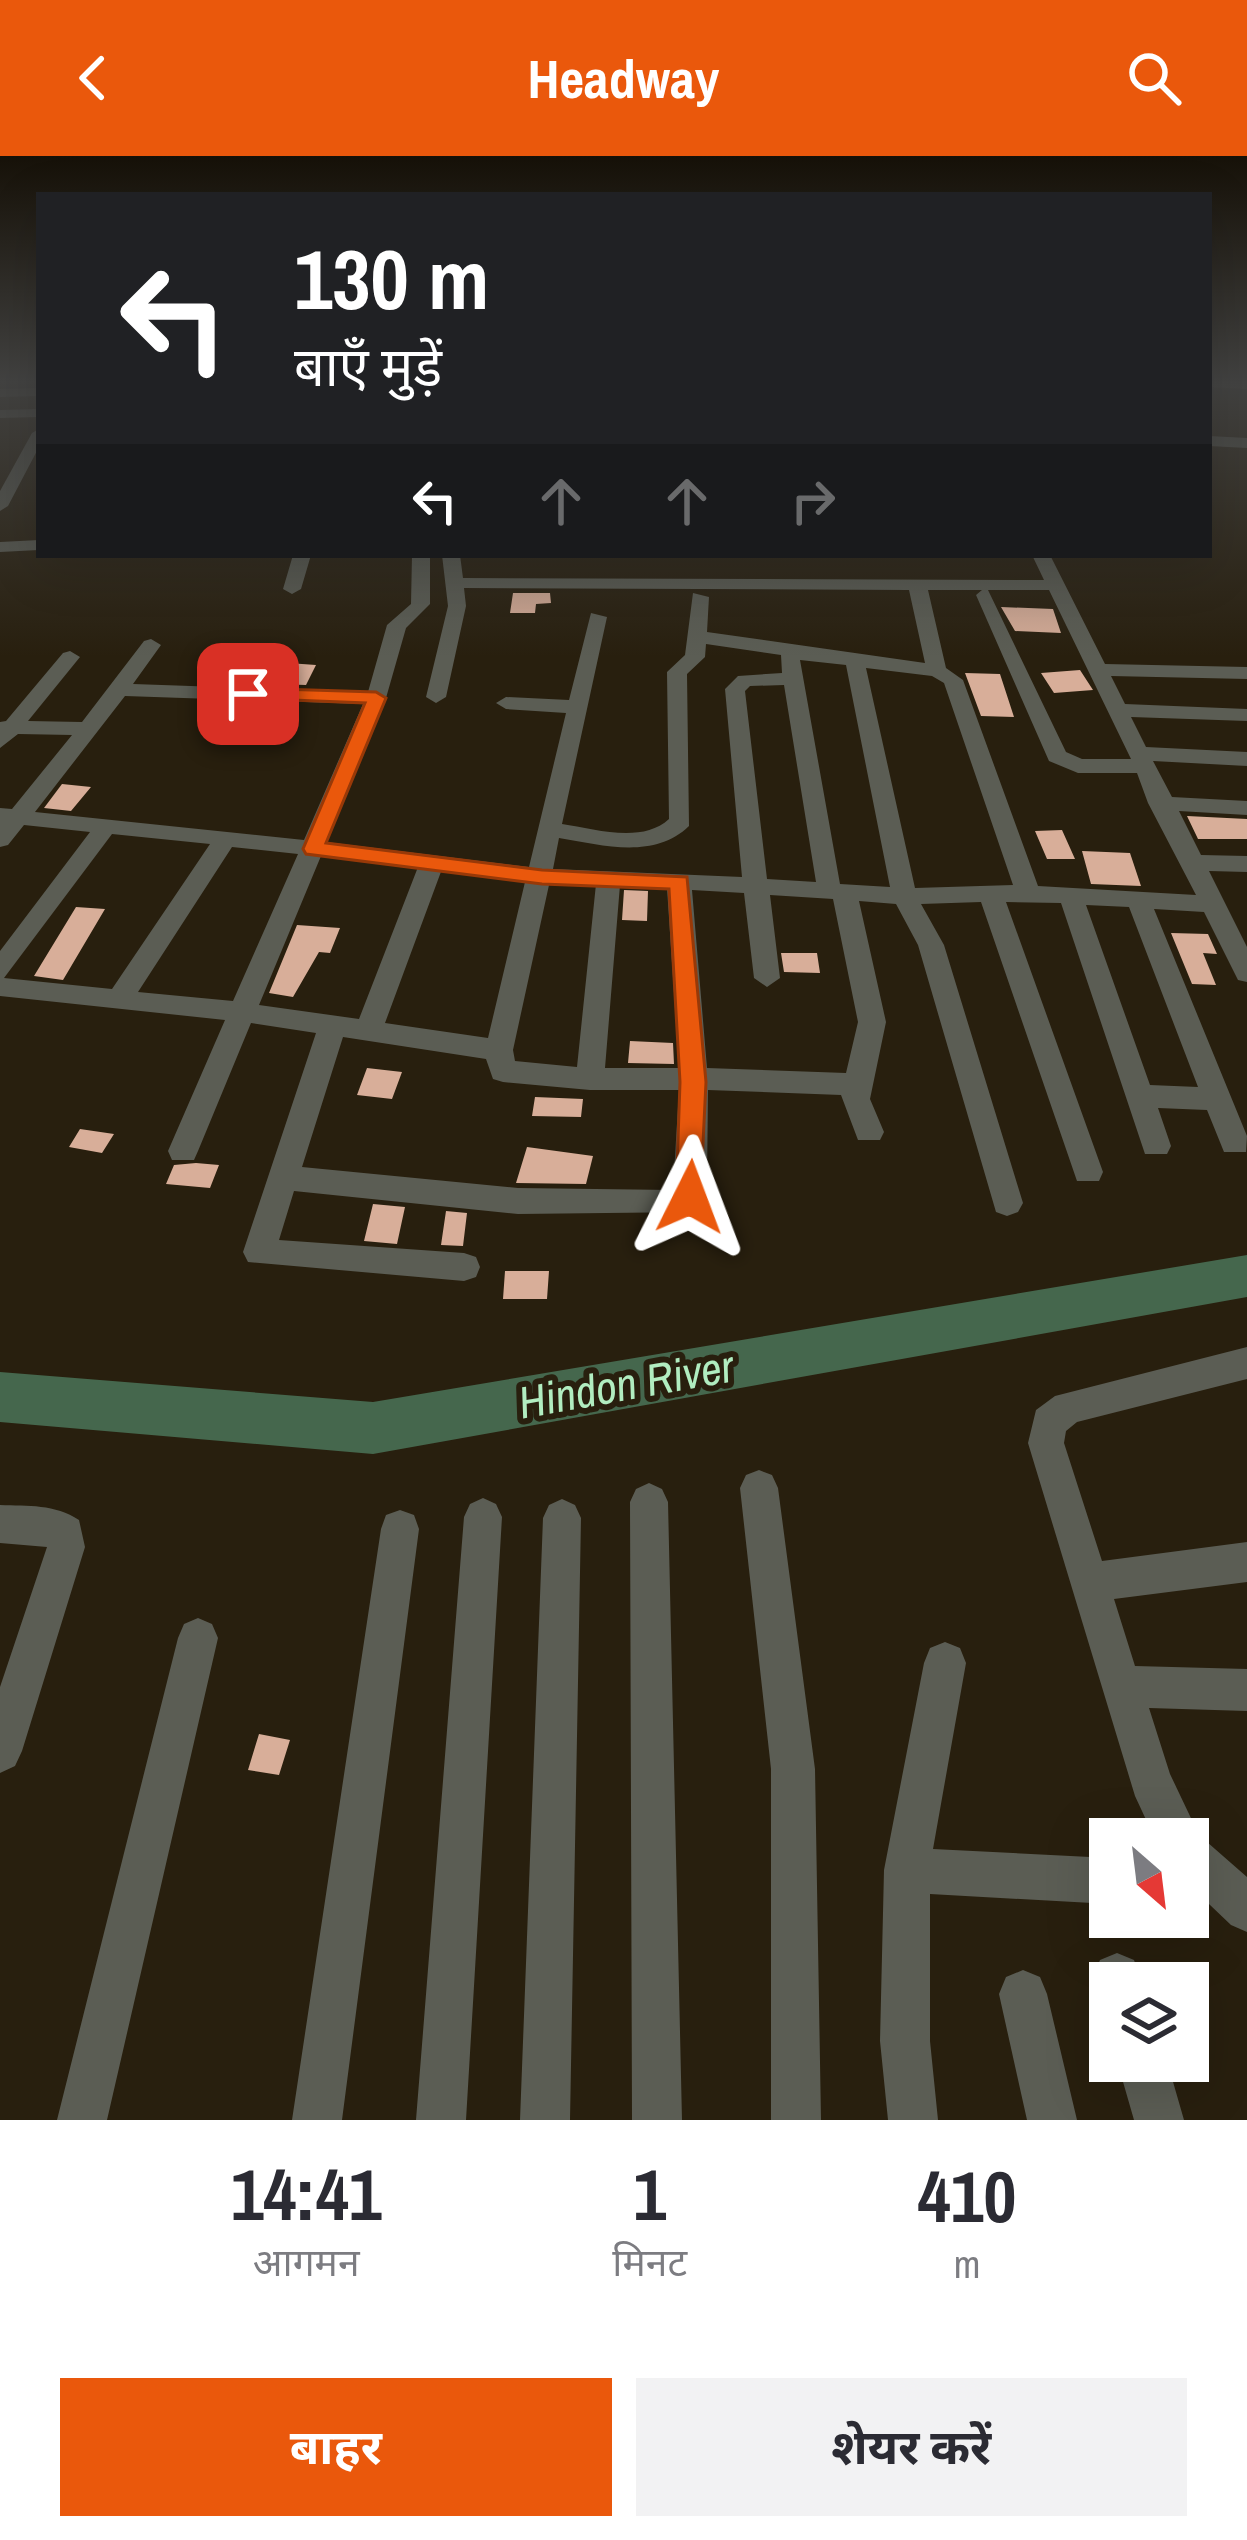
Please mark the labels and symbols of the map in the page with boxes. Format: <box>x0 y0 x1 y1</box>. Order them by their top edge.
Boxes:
pin <box>197 643 299 745</box>
position arrow <box>627 1134 753 1260</box>
water label: Hindon River <box>514 1334 740 1432</box>
north arrow <box>1089 1818 1209 1938</box>

